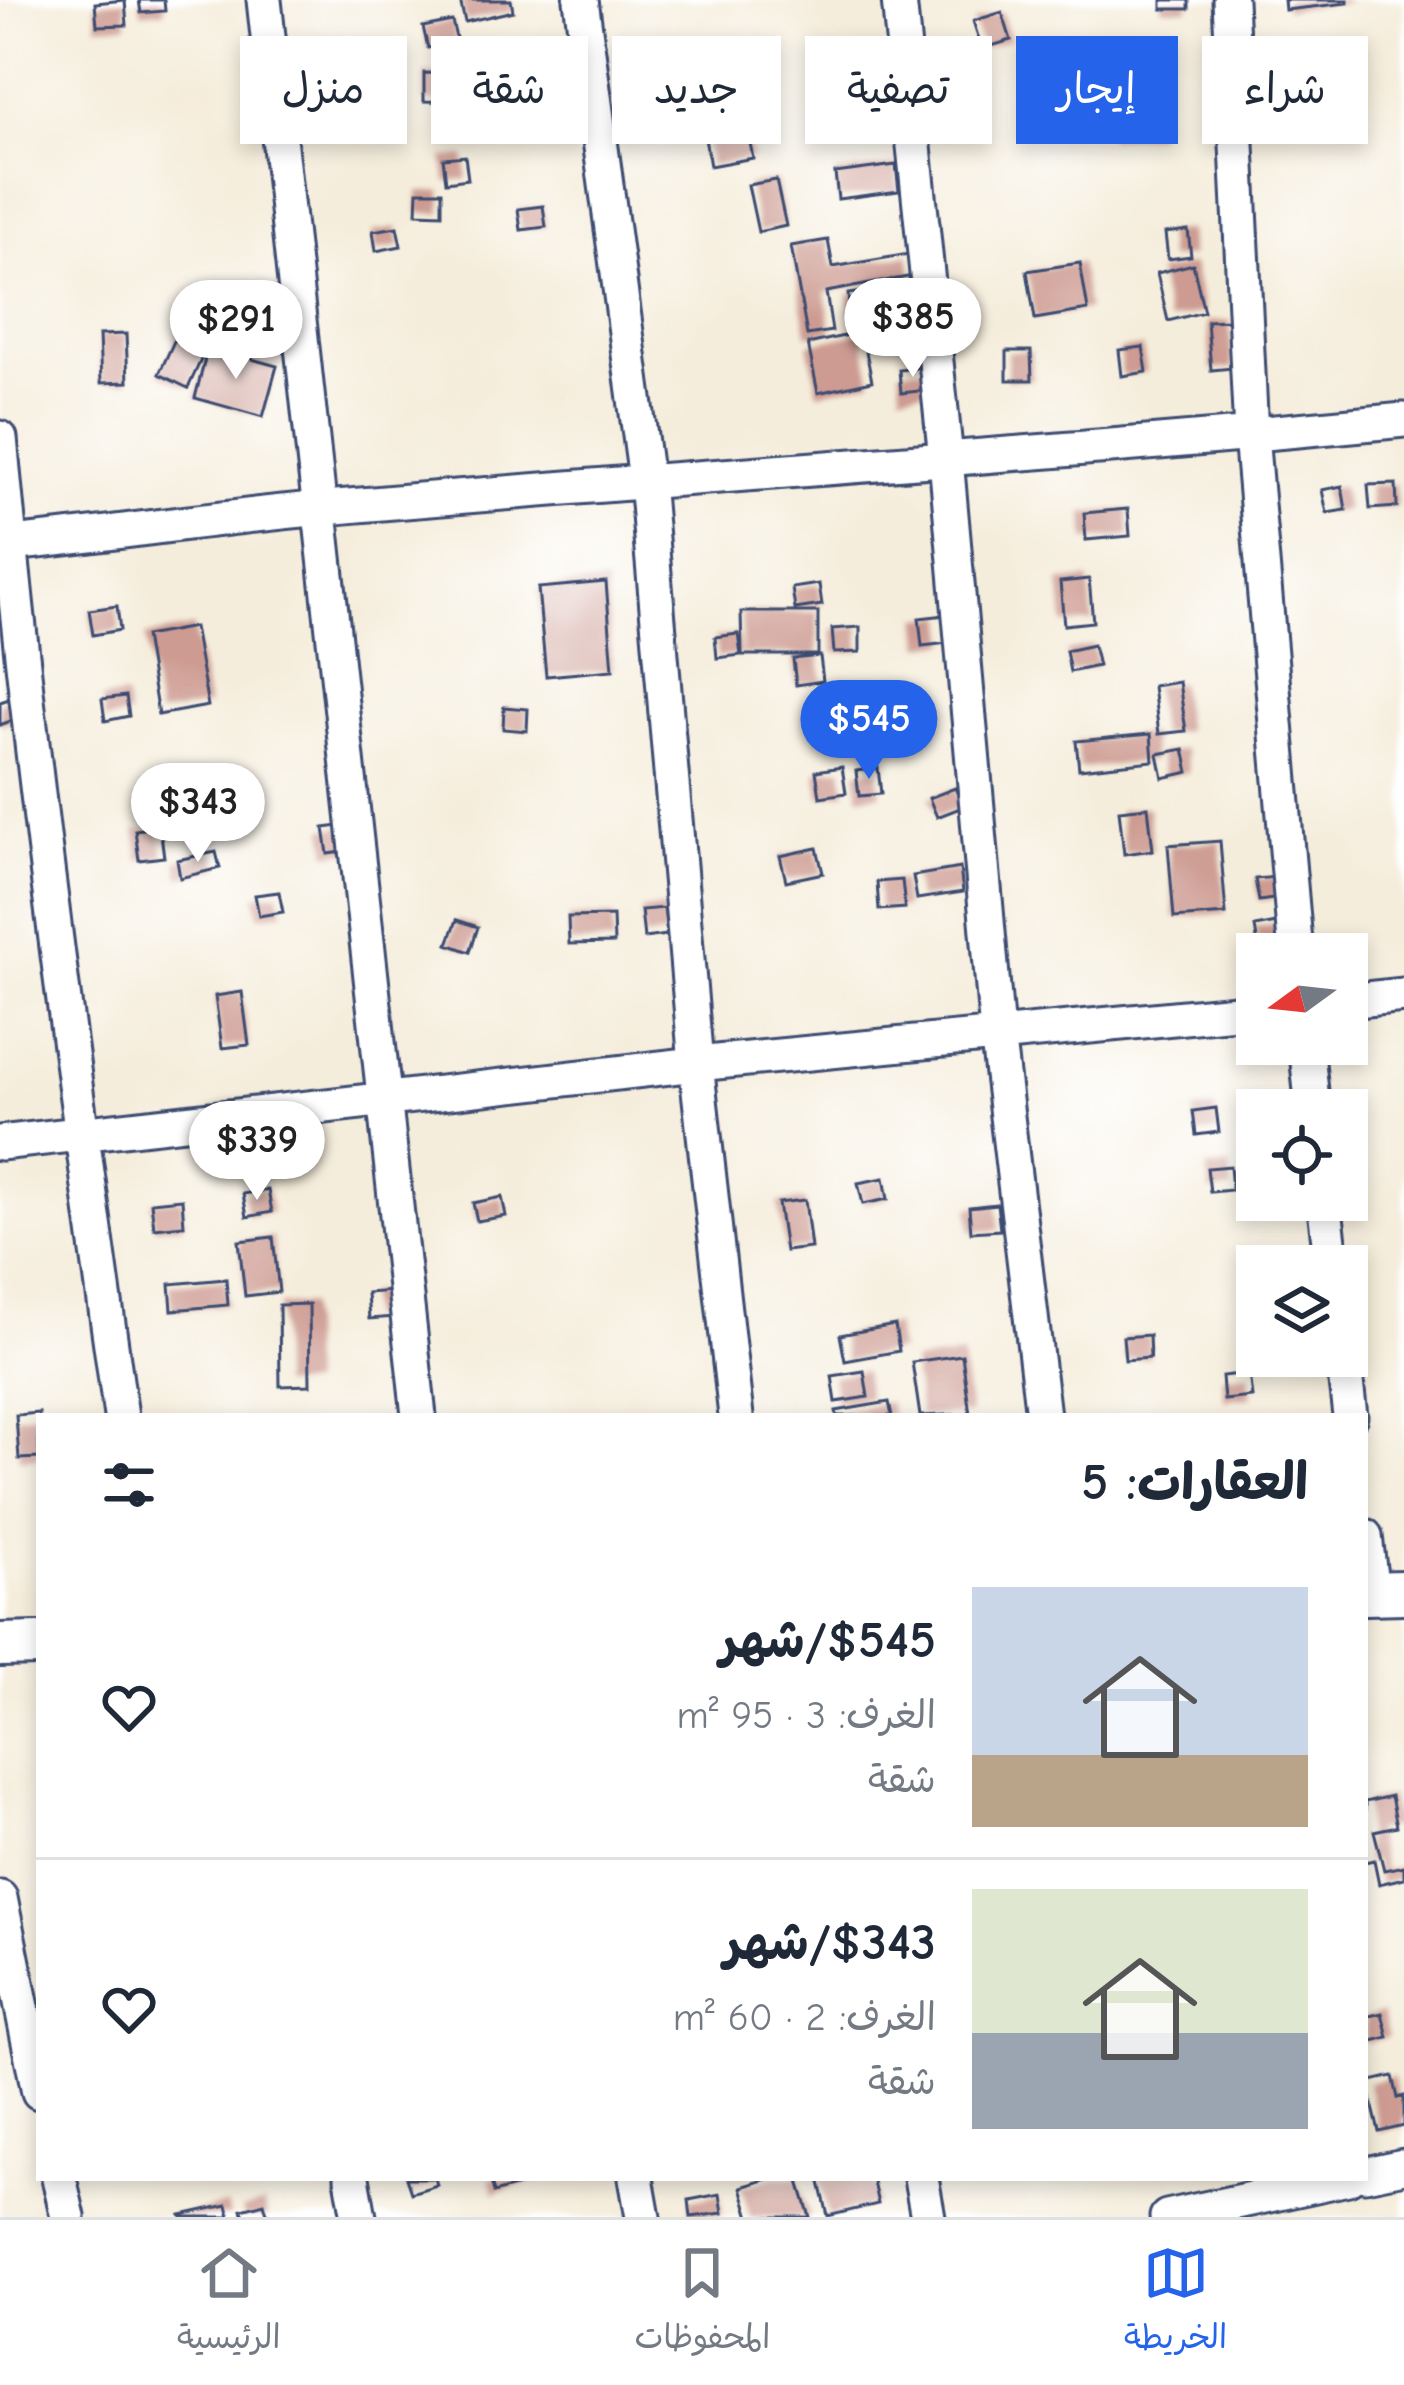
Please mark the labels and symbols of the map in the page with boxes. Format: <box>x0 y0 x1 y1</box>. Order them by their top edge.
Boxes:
pin: $385 <box>842 278 984 380</box>
pin: $291 <box>165 280 307 382</box>
pin: $545 <box>798 680 940 782</box>
pin: $343 <box>127 763 269 865</box>
north arrow <box>1236 933 1368 1065</box>
pin: $339 <box>186 1101 328 1203</box>

